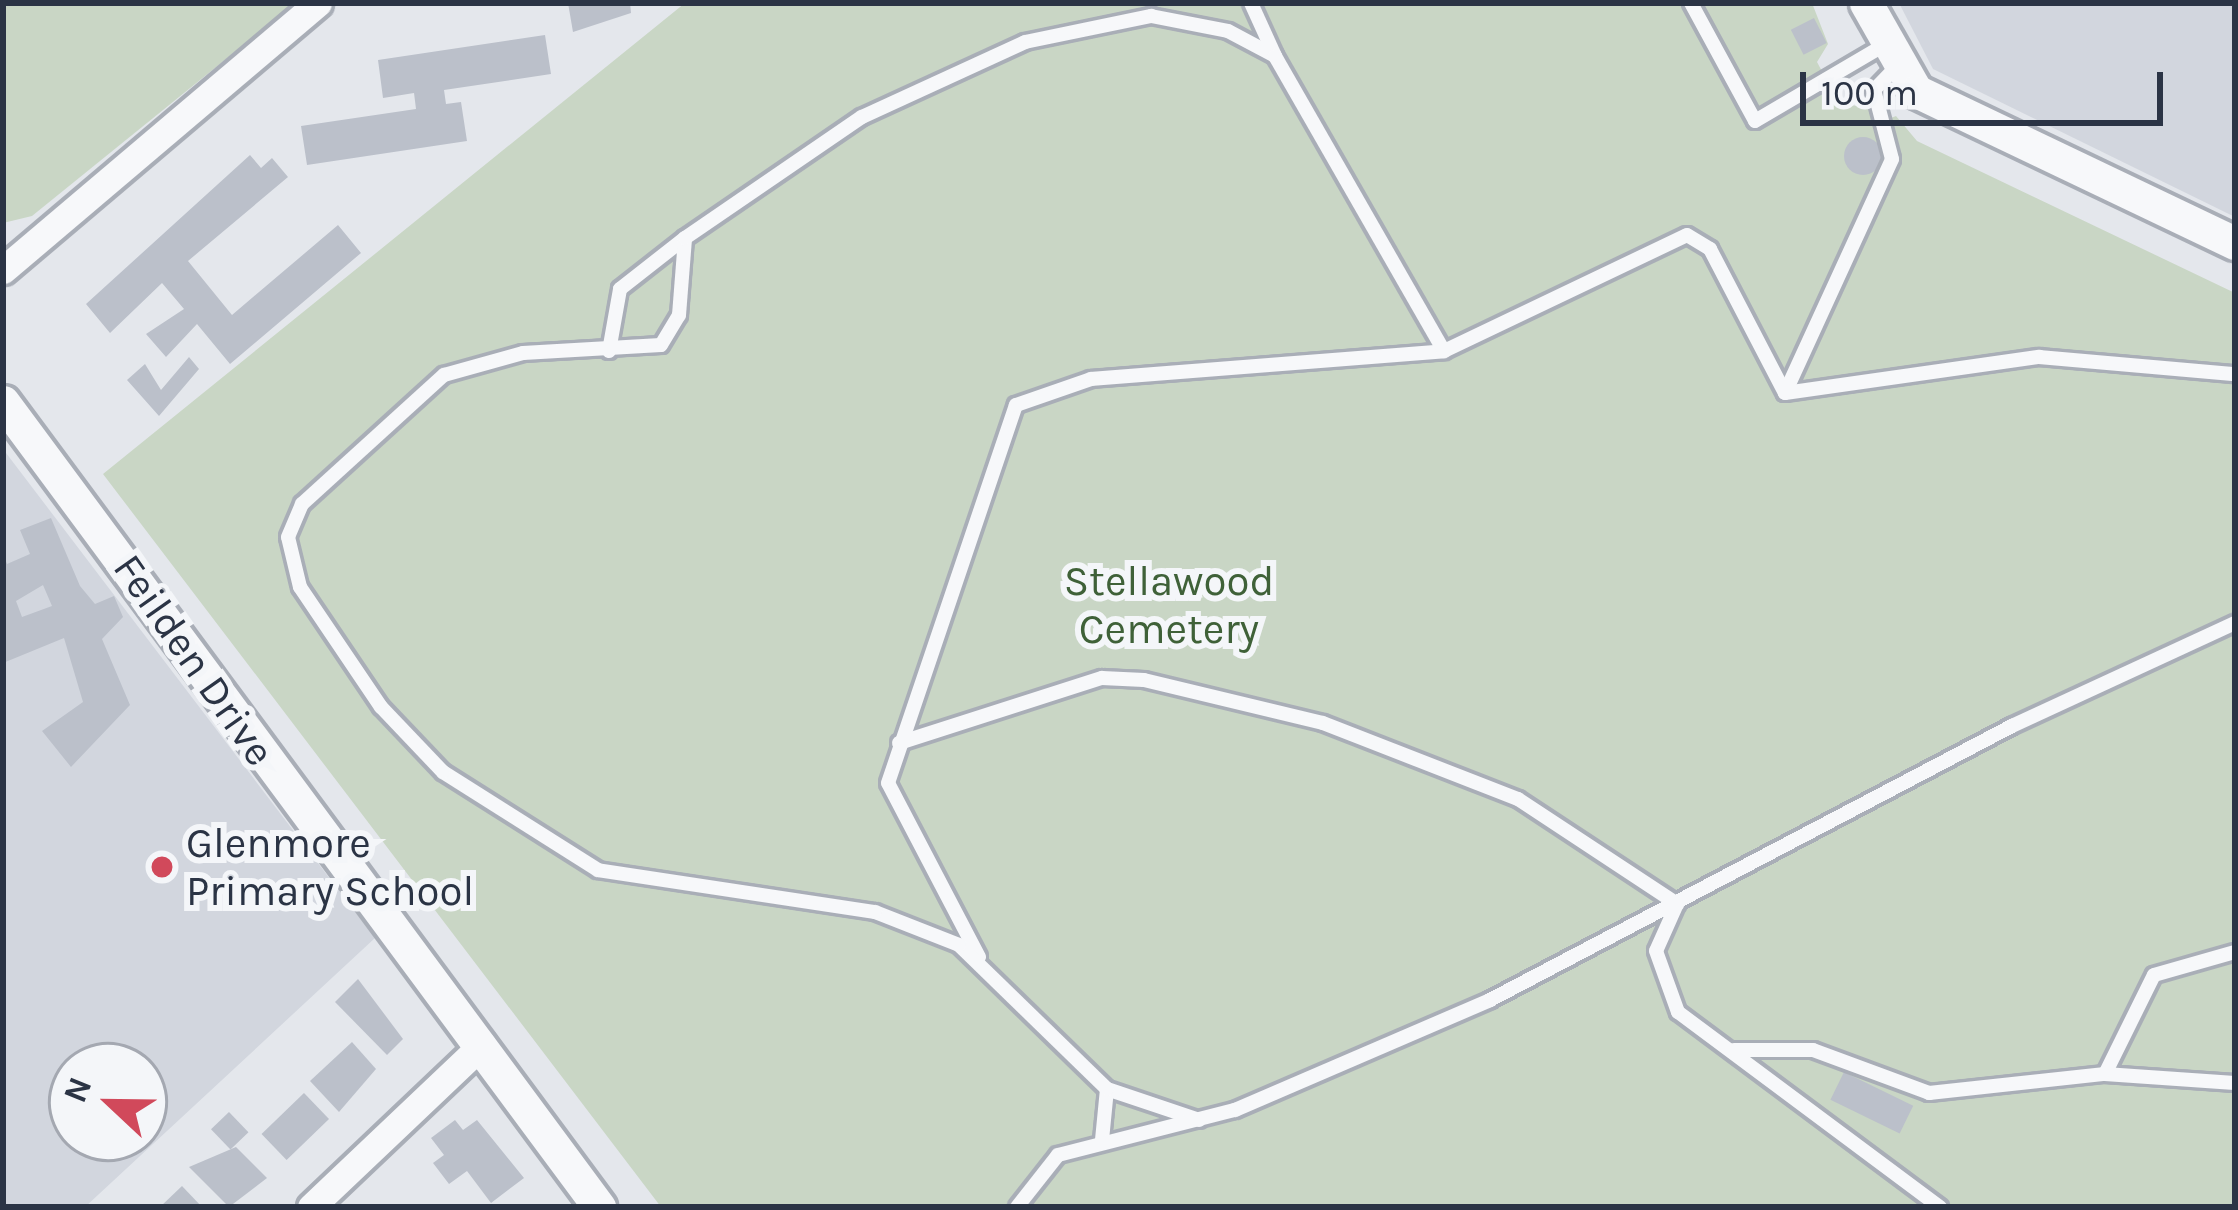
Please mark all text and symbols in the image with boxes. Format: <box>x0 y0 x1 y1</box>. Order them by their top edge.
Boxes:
scale bar <box>1806 48 2169 122</box>
text: 100 m <box>1821 72 1918 114</box>
street label: Feilden Drive <box>103 545 285 775</box>
park label: Stellawood Cemetery <box>1064 556 1274 654</box>
place label: Glenmore Primary School <box>186 818 474 916</box>
marker: Glenmore Primary School <box>149 854 175 880</box>
north arrow <box>48 1042 168 1162</box>
text: N <box>55 1072 99 1108</box>

